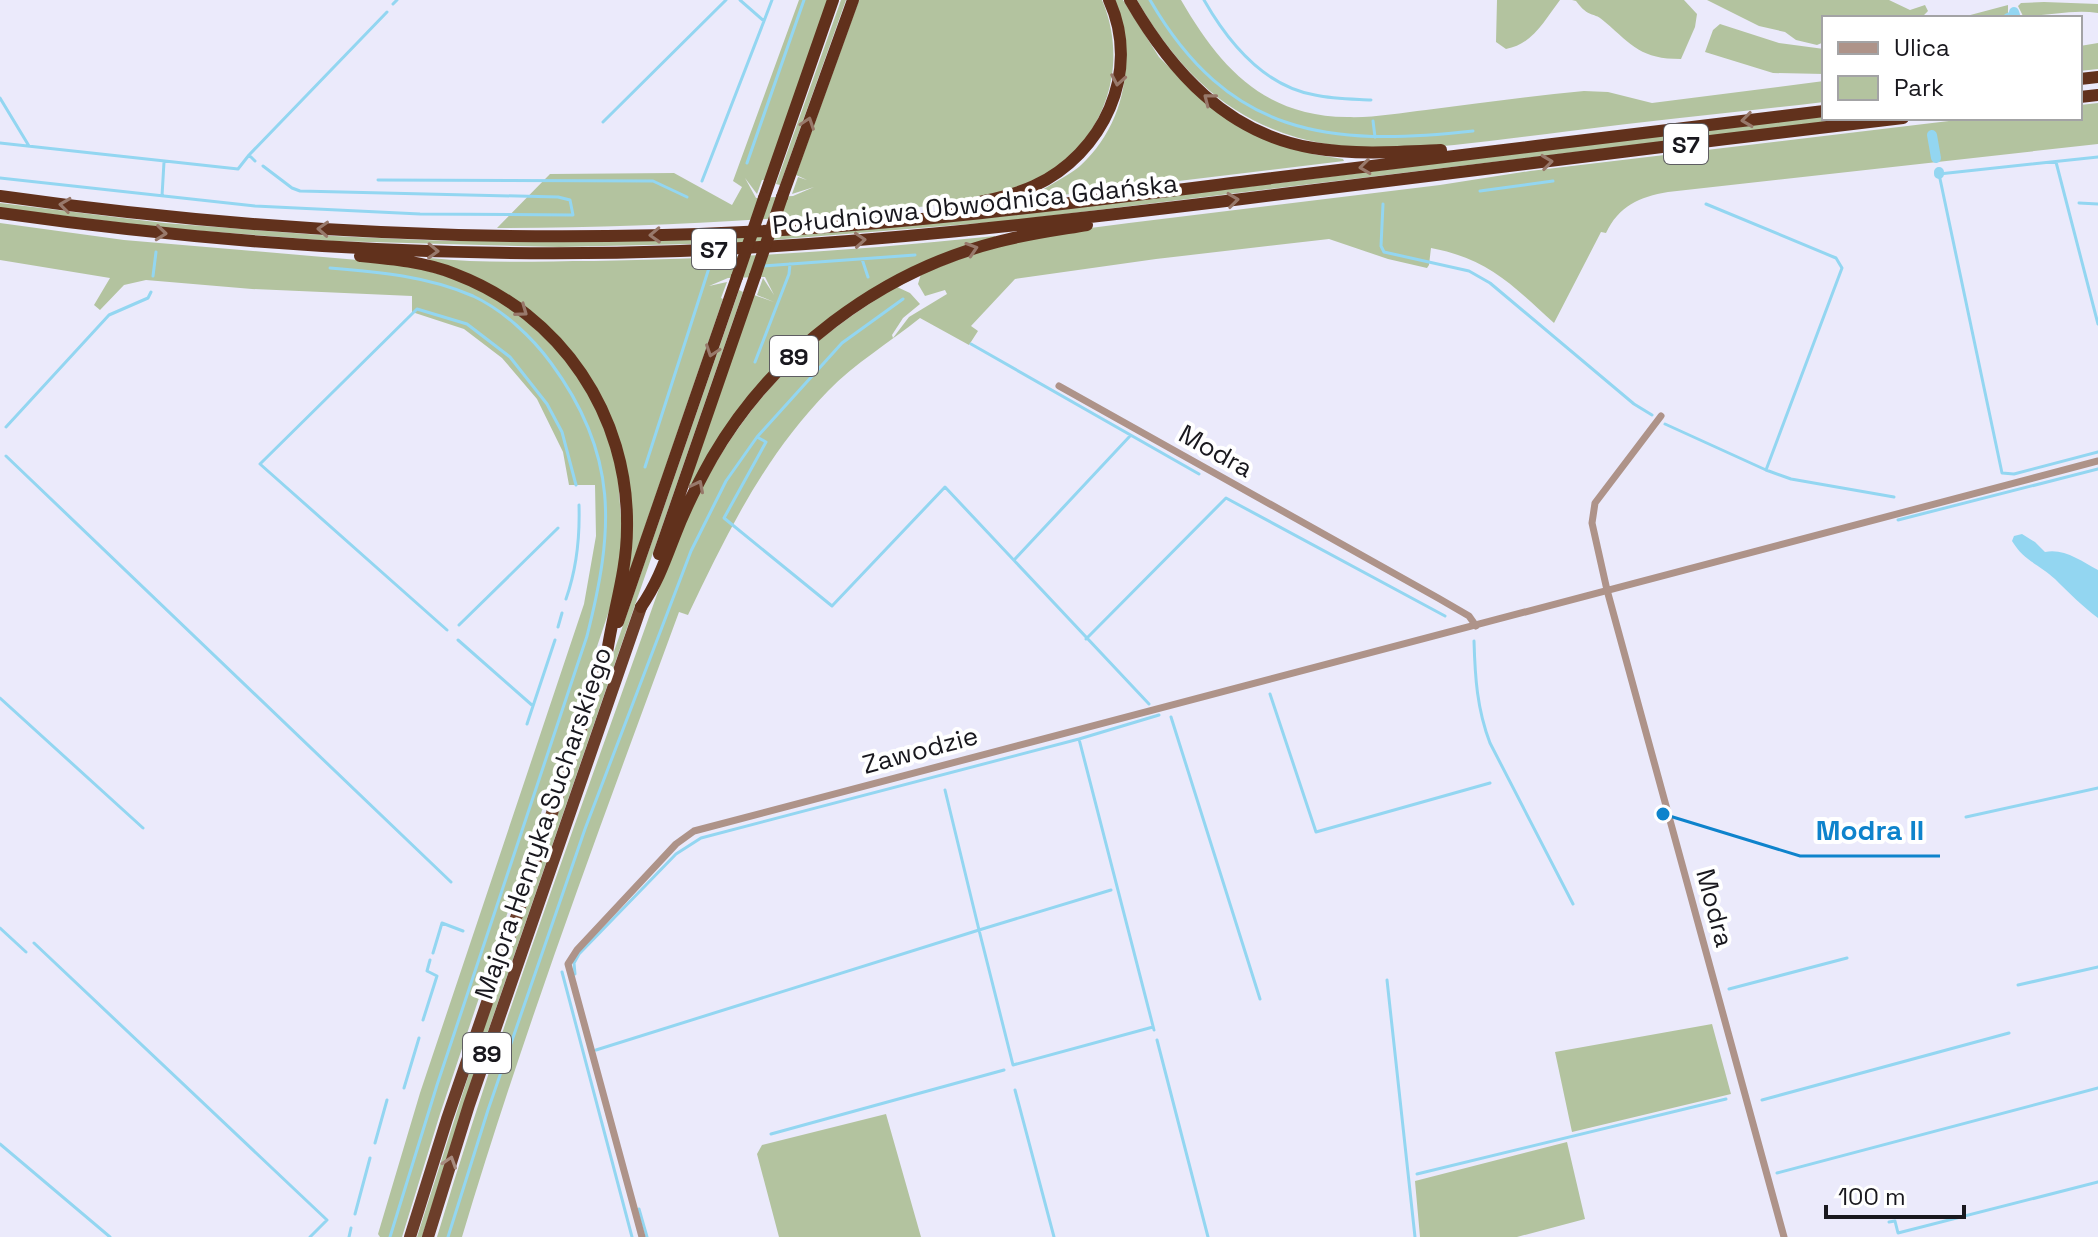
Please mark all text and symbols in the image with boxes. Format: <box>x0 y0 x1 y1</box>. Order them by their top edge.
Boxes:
legend <box>1822 16 2082 120</box>
text: Ulica <box>1894 32 1950 63</box>
text: Park <box>1894 72 1944 103</box>
one-way arrow <box>1110 73 1127 87</box>
one-way arrow <box>1203 95 1218 109</box>
one-way arrow <box>1740 111 1753 128</box>
one-way arrow <box>798 117 814 131</box>
road number: S7 <box>1664 124 1708 164</box>
one-way arrow <box>1541 153 1554 170</box>
one-way arrow <box>1359 158 1372 175</box>
street label: Południowa Obwodnica Gdańska <box>770 166 1180 242</box>
one-way arrow <box>1226 192 1240 209</box>
one-way arrow <box>58 197 72 214</box>
one-way arrow <box>316 221 329 238</box>
one-way arrow <box>155 224 168 241</box>
one-way arrow <box>648 226 661 243</box>
road number: S7 <box>692 229 736 269</box>
one-way arrow <box>854 232 867 249</box>
one-way arrow <box>427 243 440 260</box>
one-way arrow <box>964 243 978 259</box>
one-way arrow <box>514 301 528 315</box>
road number: 89 <box>770 336 818 376</box>
one-way arrow <box>705 343 721 357</box>
street label: Modra <box>1173 417 1259 485</box>
one-way arrow <box>688 479 703 494</box>
street label: Majora Henryka Sucharskiego <box>467 642 619 1004</box>
street label: Zawodzie <box>858 718 982 782</box>
callout: Modra II <box>1800 804 1940 856</box>
text: Modra II <box>1816 812 1924 848</box>
street label: Modra <box>1688 865 1742 951</box>
road number: 89 <box>463 1033 511 1073</box>
one-way arrow <box>441 1156 457 1170</box>
scale bar <box>1826 1169 1964 1219</box>
text: 100 m <box>1838 1181 1906 1212</box>

